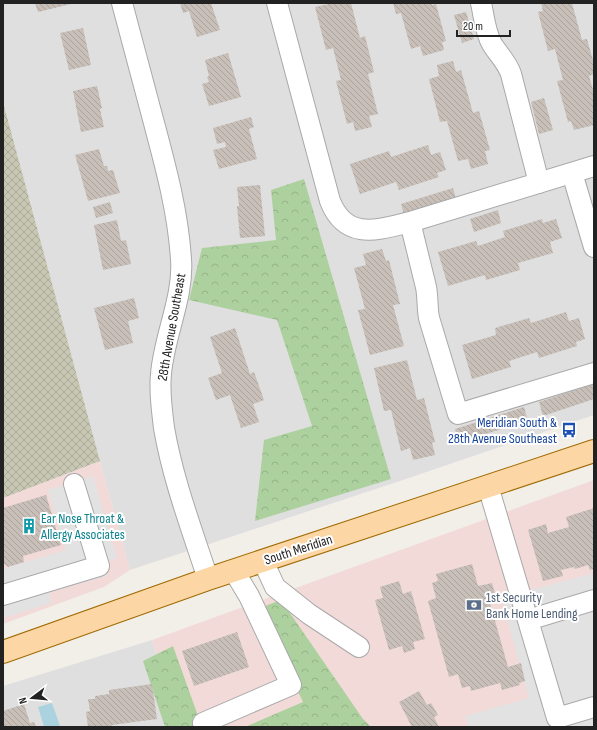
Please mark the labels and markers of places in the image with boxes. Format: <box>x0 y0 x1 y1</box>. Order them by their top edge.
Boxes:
place label: Meridian South & 28th Avenue Southeast <box>448 414 557 447</box>
bus stop icon: Meridian South & 28th Avenue Southeast <box>560 421 578 439</box>
place label: Ear Nose Throat & Allergy Associates <box>40 510 125 543</box>
building icon: Ear Nose Throat & Allergy Associates <box>20 517 38 535</box>
place label: 1st Security Bank Home Lending <box>486 589 578 622</box>
bank icon: 1st Security Bank Home Lending <box>465 596 483 614</box>

